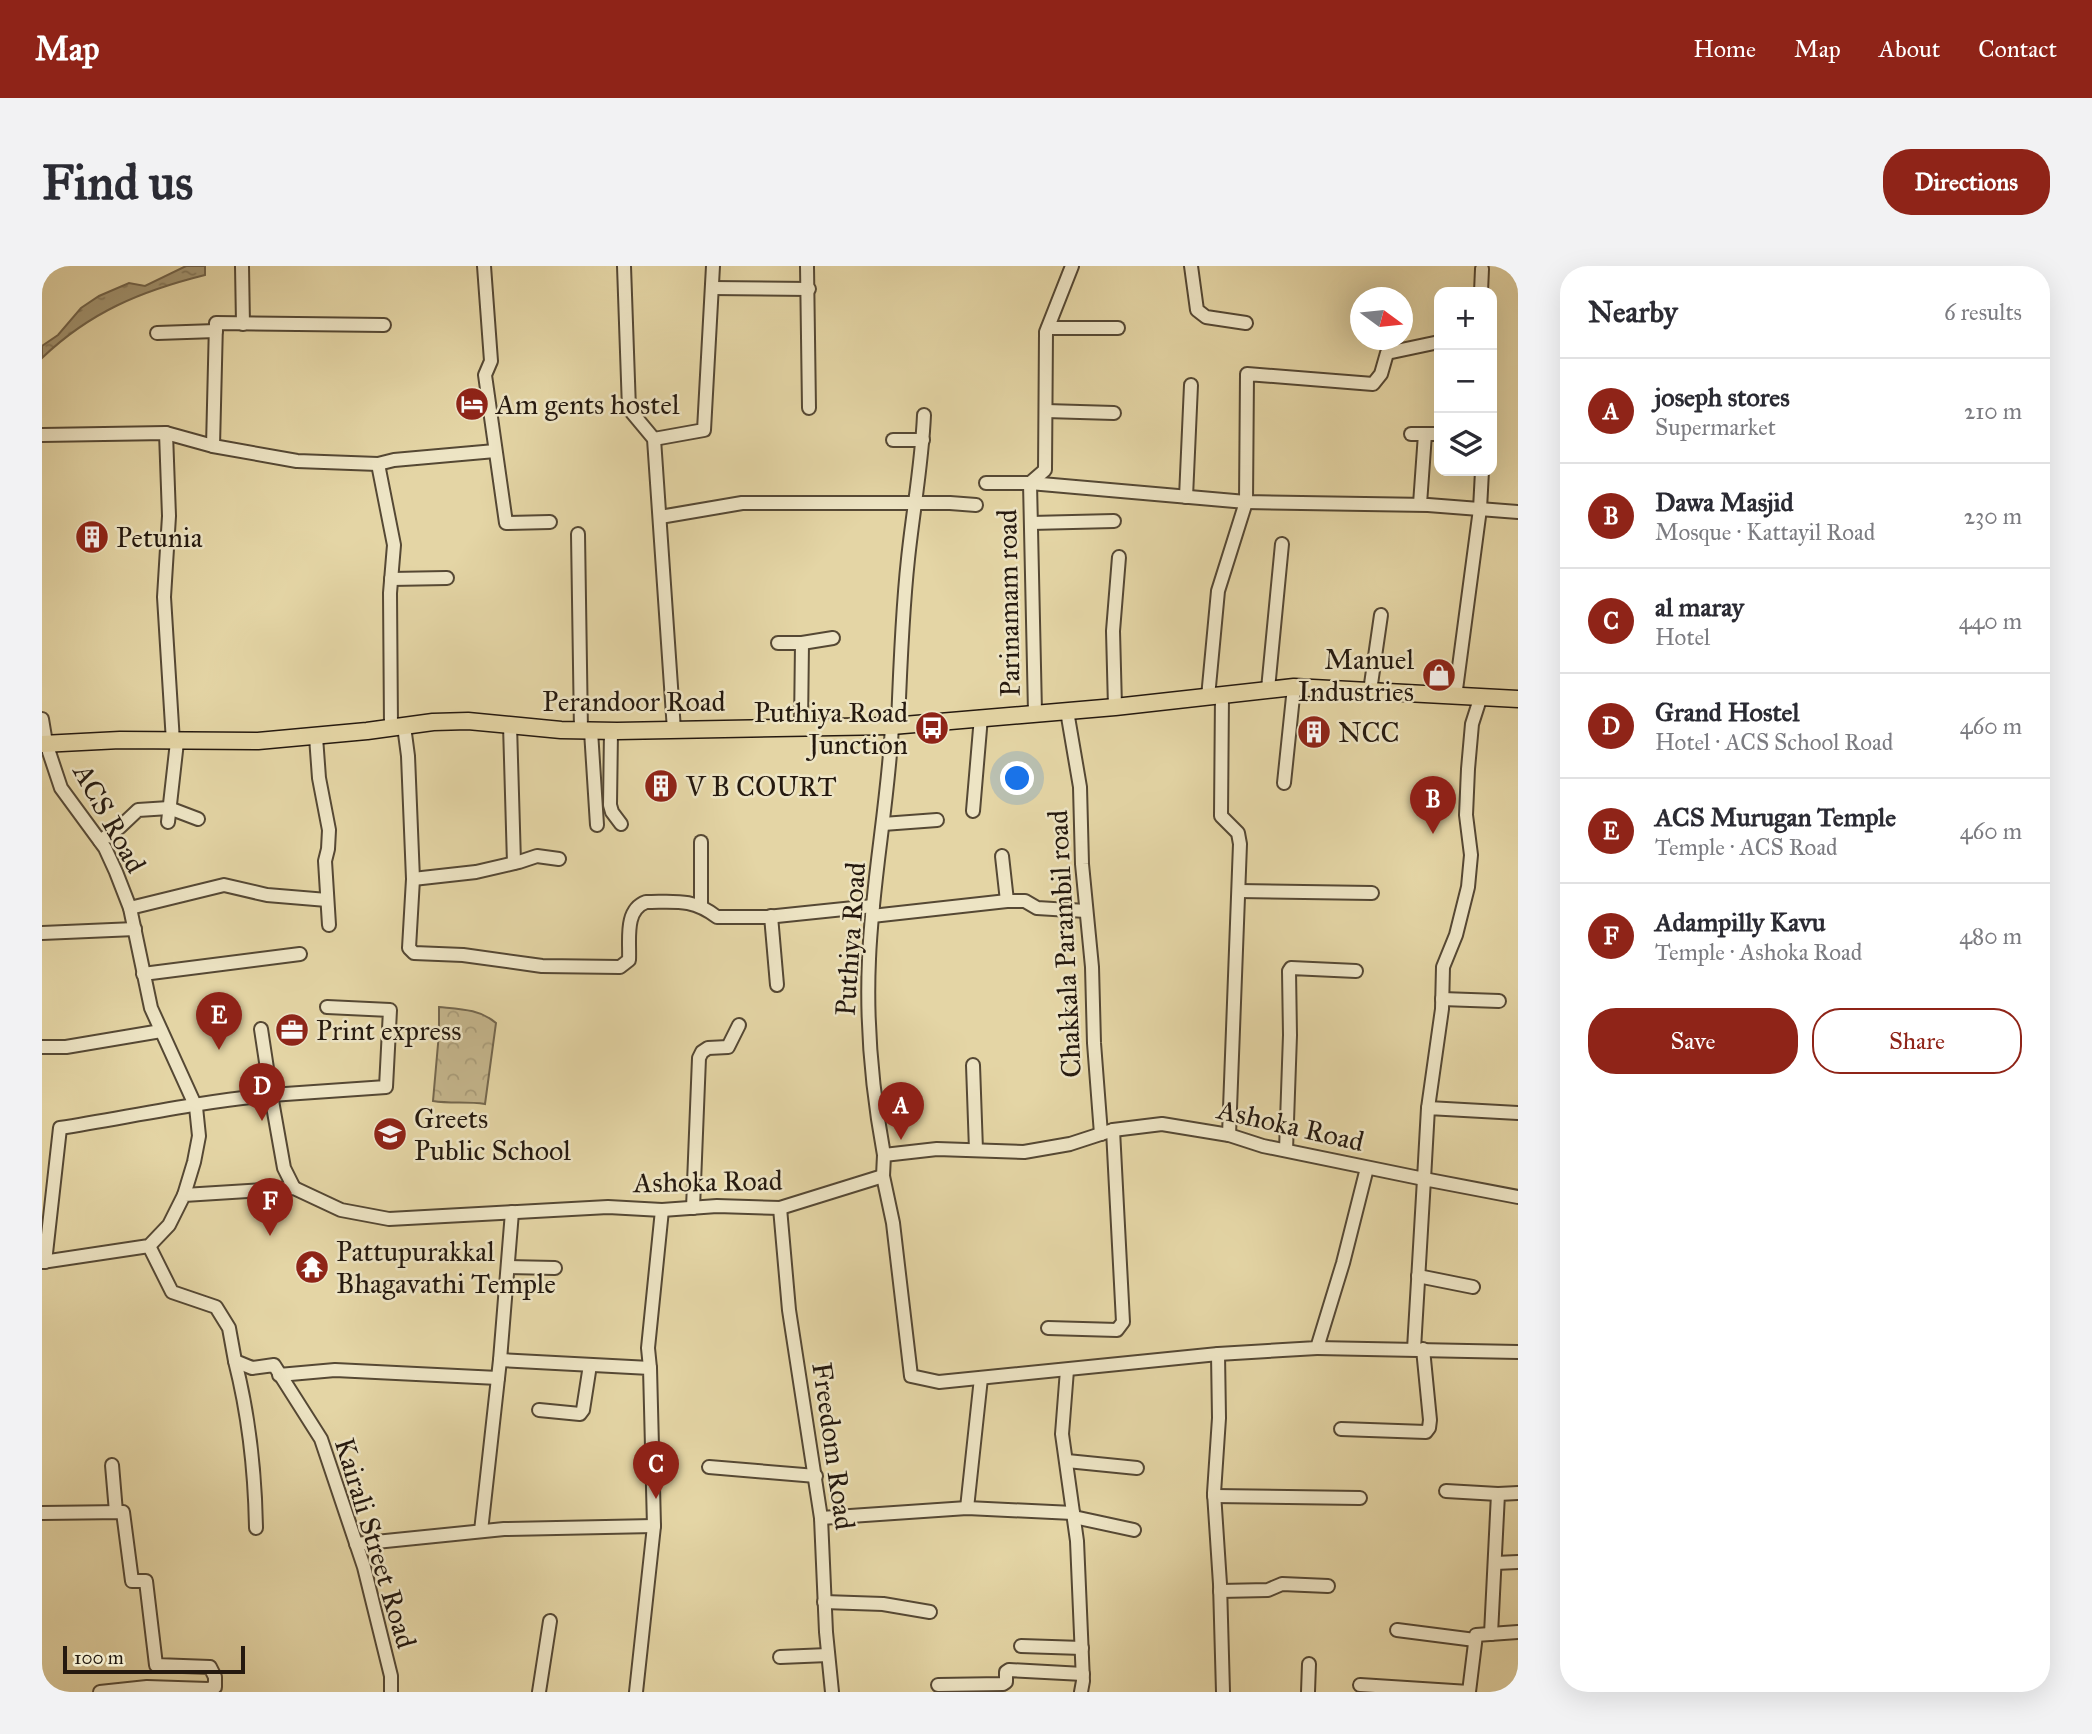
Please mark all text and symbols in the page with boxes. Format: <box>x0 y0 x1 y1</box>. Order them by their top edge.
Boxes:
text: Map <box>35 29 99 69</box>
text: Home <box>1693 34 1756 64</box>
text: Map <box>1794 34 1841 64</box>
text: About <box>1879 34 1940 64</box>
text: Contact <box>1978 34 2057 64</box>
button: Directions <box>1883 149 2050 215</box>
text: Find us <box>42 153 193 212</box>
north arrow <box>1350 287 1413 350</box>
map controls <box>1434 287 1497 476</box>
button: + <box>1434 287 1497 350</box>
text: Nearby <box>1588 294 1678 330</box>
text: 6 results <box>1944 298 2022 326</box>
button: − <box>1434 350 1497 413</box>
text: joseph stores <box>1655 381 1790 413</box>
hotel icon: Am gents hostel <box>453 385 491 423</box>
place label: Am gents hostel <box>495 387 680 422</box>
text: A <box>1603 397 1619 425</box>
text: 210 m <box>1964 397 2022 425</box>
button: layers <box>1434 413 1497 476</box>
text: Supermarket <box>1655 413 1776 441</box>
text: Dawa Masjid <box>1655 486 1794 518</box>
text: B <box>1603 502 1619 530</box>
text: 230 m <box>1964 502 2022 530</box>
street label: Parinamam road <box>989 509 1028 697</box>
building icon: Petunia <box>73 518 111 556</box>
text: Mosque · Kattayil Road <box>1655 518 1875 546</box>
place label: Petunia <box>116 520 203 555</box>
text: al maray <box>1655 591 1744 623</box>
text: C <box>1603 607 1619 635</box>
text: 440 m <box>1959 607 2022 635</box>
text: Hotel <box>1655 623 1710 651</box>
place label: Manuel Industries <box>1298 642 1414 709</box>
shop icon: Manuel Industries <box>1420 656 1458 694</box>
street label: Perandoor Road <box>542 684 726 719</box>
place label: Puthiya Road Junction <box>754 695 908 762</box>
text: Grand Hostel <box>1655 696 1799 728</box>
bus stop icon: Puthiya Road Junction <box>913 709 951 747</box>
text: D <box>1602 712 1620 740</box>
text: 460 m <box>1960 712 2022 740</box>
building icon: NCC <box>1295 713 1333 751</box>
place label: NCC <box>1338 715 1400 750</box>
text: Hotel · ACS School Road <box>1655 728 1893 756</box>
street label: ACS Road <box>65 757 154 879</box>
your location <box>1000 761 1034 795</box>
building icon: V B COURT <box>642 767 680 805</box>
place label: V B COURT <box>685 769 837 804</box>
pin: B <box>1410 776 1456 834</box>
text: ACS Murugan Temple <box>1655 801 1896 833</box>
street label: Chakkala Parambil road <box>1040 809 1089 1079</box>
text: E <box>1603 817 1619 845</box>
text: 460 m <box>1960 817 2022 845</box>
text: Temple · ACS Road <box>1655 833 1838 861</box>
street label: Puthiya Road <box>828 861 873 1017</box>
text: Adampilly Kavu <box>1655 906 1826 938</box>
text: F <box>1603 922 1619 950</box>
text: 480 m <box>1959 922 2022 950</box>
text: Temple · Ashoka Road <box>1655 938 1862 966</box>
pin: E <box>196 992 242 1050</box>
button: Save <box>1588 1008 1798 1074</box>
button: Share <box>1812 1008 2022 1074</box>
office icon: Print express <box>273 1011 311 1049</box>
place label: Print express <box>316 1013 461 1048</box>
pin: D <box>239 1063 285 1121</box>
pin: A <box>878 1082 924 1140</box>
street label: Ashoka Road <box>1213 1091 1368 1159</box>
place label: Greets Public School <box>414 1101 571 1168</box>
school or university icon: Greets Public School <box>371 1115 409 1153</box>
street label: Ashoka Road <box>632 1163 783 1200</box>
pin: F <box>247 1178 293 1236</box>
place label: Pattupurakkal Bhagavathi Temple <box>336 1234 556 1301</box>
temple icon: Pattupurakkal Bhagavathi Temple <box>293 1248 331 1286</box>
street label: Freedom Road <box>804 1360 863 1532</box>
street label: Kairali Street Road <box>327 1434 424 1653</box>
pin: C <box>633 1441 679 1499</box>
scale bar <box>63 1643 245 1675</box>
text: 100 m <box>74 1646 124 1669</box>

